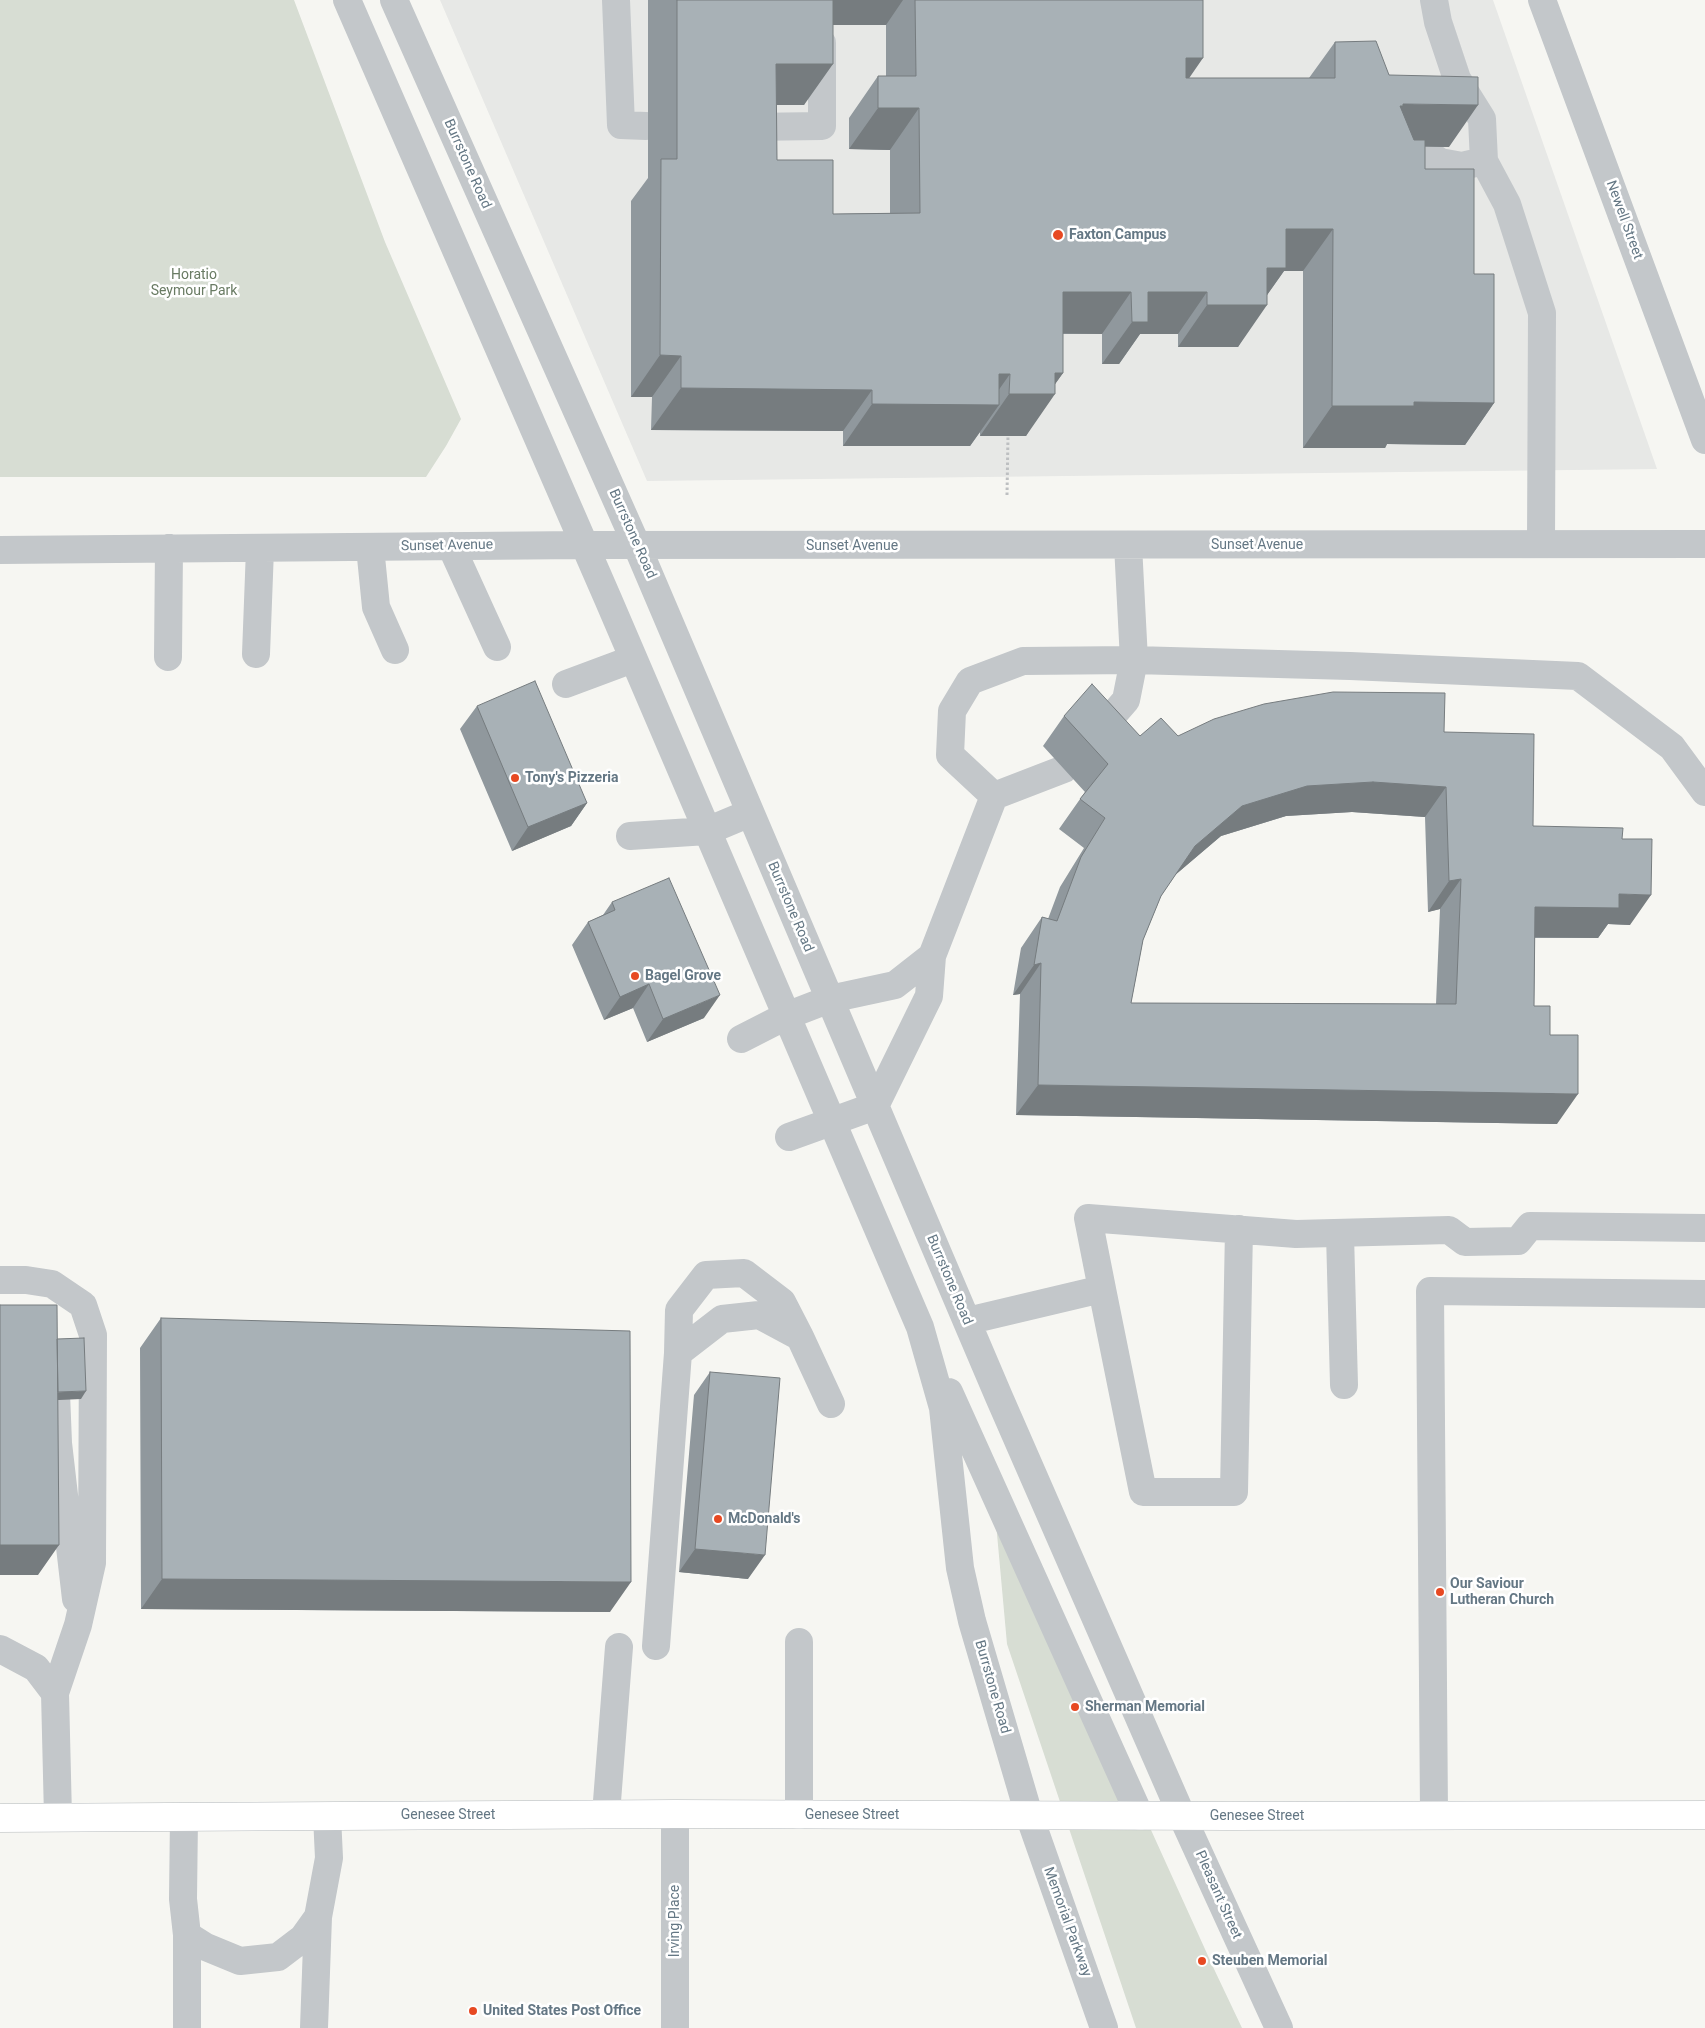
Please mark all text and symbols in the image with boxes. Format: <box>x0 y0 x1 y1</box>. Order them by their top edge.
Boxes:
street label: Burrstone Road <box>440 117 494 211</box>
street label: Newell Street <box>1602 178 1646 262</box>
place label: Faxton Campus <box>1069 227 1167 243</box>
marker: Faxton Campus <box>1051 228 1065 242</box>
park label: Horatio Seymour Park <box>151 267 237 300</box>
street label: Burrstone Road <box>605 487 659 581</box>
street label: Sunset Avenue <box>401 537 493 555</box>
street label: Sunset Avenue <box>1211 537 1303 553</box>
street label: Sunset Avenue <box>806 538 898 554</box>
place label: Tony's Pizzeria <box>525 770 618 786</box>
marker: Tony's Pizzeria <box>509 772 521 784</box>
street label: Burrstone Road <box>763 859 817 955</box>
place label: Bagel Grove <box>645 968 721 984</box>
marker: Bagel Grove <box>629 970 641 982</box>
street label: Burrstone Road <box>922 1232 976 1328</box>
place label: McDonald's <box>728 1511 800 1527</box>
marker: McDonald's <box>712 1513 724 1525</box>
place label: Our Saviour Lutheran Church <box>1450 1576 1554 1608</box>
marker: Our Saviour Lutheran Church <box>1434 1586 1446 1598</box>
street label: Burrstone Road <box>971 1638 1013 1736</box>
place label: Sherman Memorial <box>1085 1699 1205 1715</box>
marker: Sherman Memorial <box>1069 1701 1081 1713</box>
street label: Genesee Street <box>401 1807 495 1823</box>
street label: Genesee Street <box>805 1807 899 1823</box>
street label: Genesee Street <box>1210 1808 1304 1824</box>
street label: Pleasant Street <box>1191 1848 1245 1942</box>
street label: Memorial Parkway <box>1039 1865 1095 1979</box>
street label: Irving Place <box>667 1885 683 1957</box>
place label: Steuben Memorial <box>1212 1953 1327 1969</box>
marker: Steuben Memorial <box>1196 1955 1208 1967</box>
place label: United States Post Office <box>483 2003 641 2019</box>
marker: United States Post Office <box>467 2005 479 2017</box>

